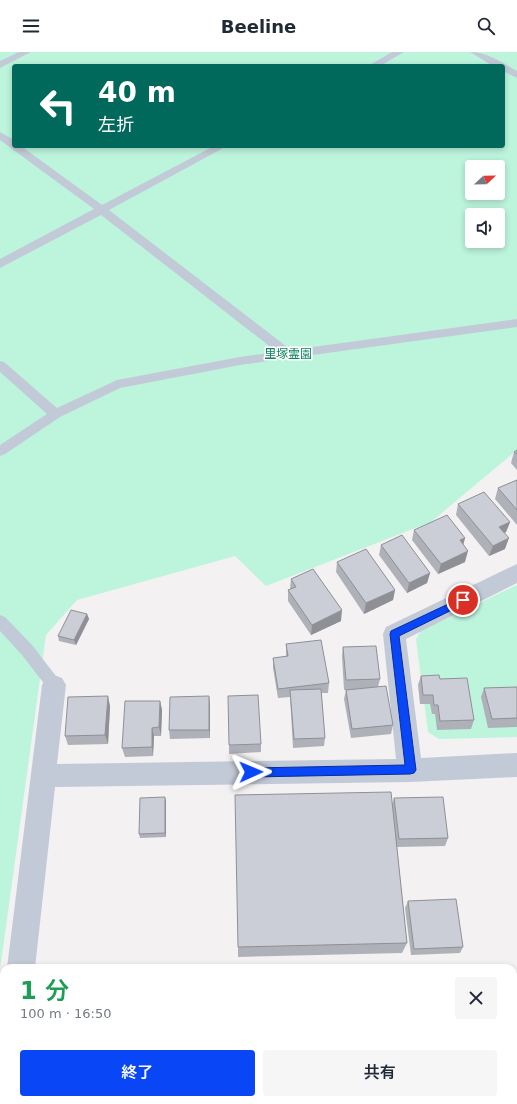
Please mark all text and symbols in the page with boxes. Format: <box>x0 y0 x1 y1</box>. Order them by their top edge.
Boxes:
icon: menu <box>20 15 42 37</box>
icon: search <box>475 15 497 37</box>
text: Beeline <box>221 16 296 37</box>
text: 40 m <box>98 76 176 109</box>
icon: left <box>32 80 84 132</box>
text: 左折 <box>98 114 134 135</box>
north arrow <box>465 160 505 200</box>
map controls <box>465 160 505 248</box>
button: sound <box>465 208 505 248</box>
park label: 里塚霊園 <box>264 347 312 361</box>
pin <box>446 583 480 617</box>
icon: arrive <box>452 589 474 611</box>
position arrow <box>230 751 272 793</box>
text: 1 分 <box>20 977 69 1005</box>
button: close <box>455 977 497 1019</box>
text: 100 m · 16:50 <box>20 1006 111 1021</box>
button: 終了 <box>20 1050 255 1096</box>
button: 共有 <box>263 1050 497 1096</box>

